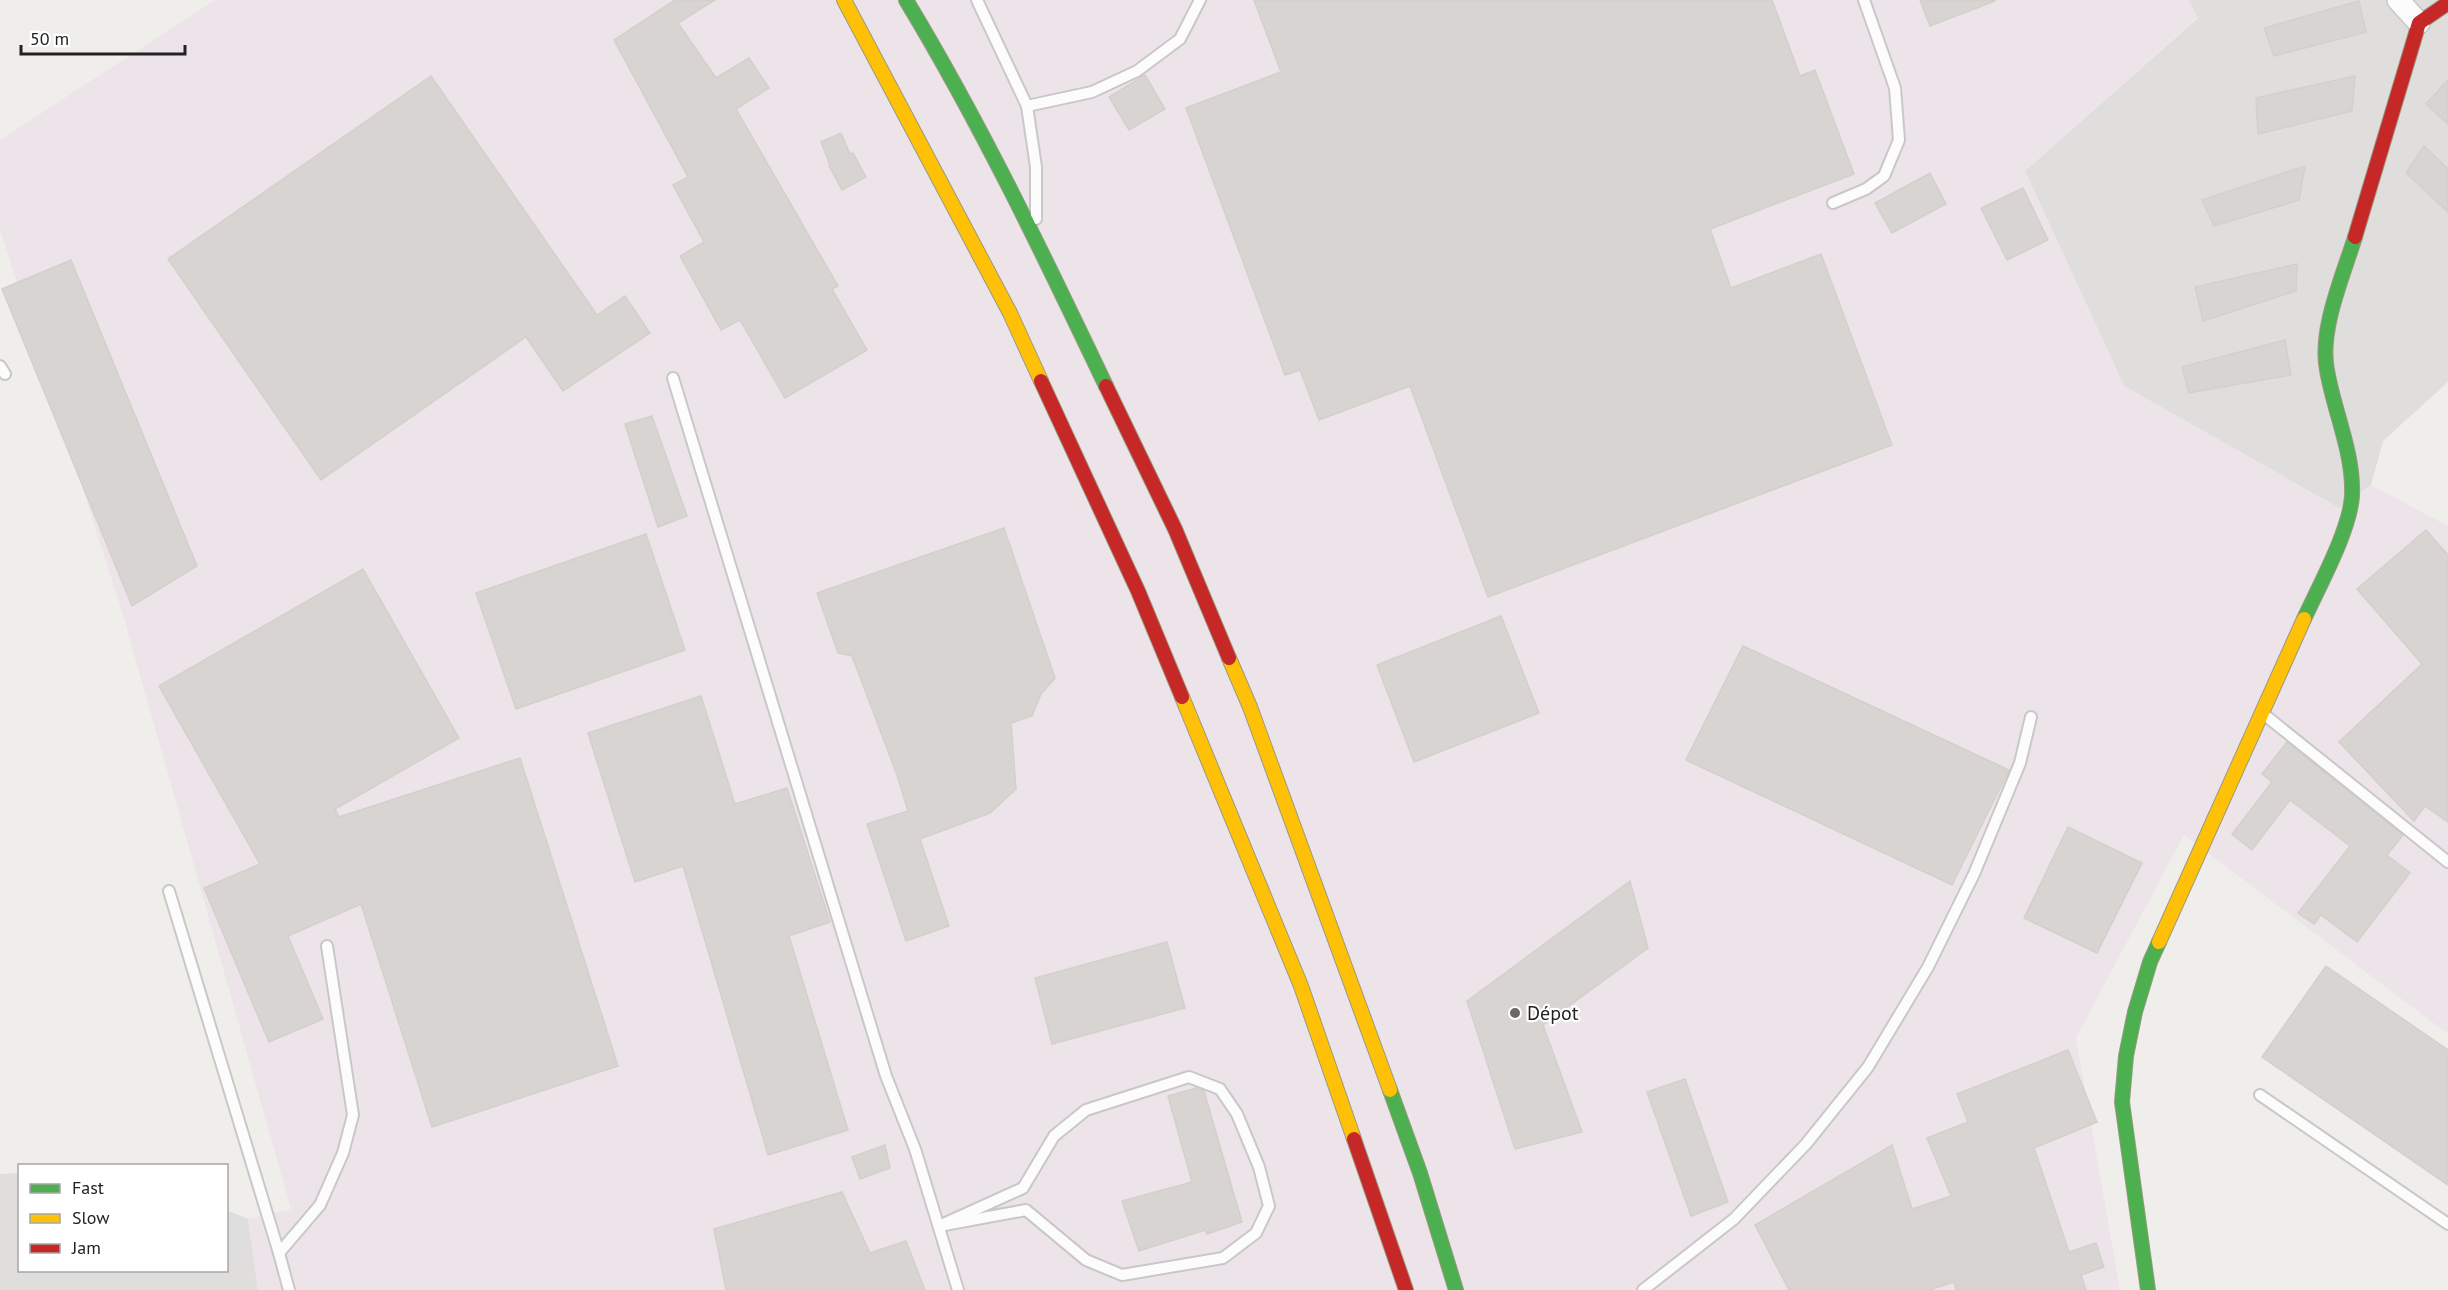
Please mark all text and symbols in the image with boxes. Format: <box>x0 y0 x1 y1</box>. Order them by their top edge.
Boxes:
scale bar <box>21 18 184 56</box>
text: 50 m <box>30 27 69 50</box>
place label: Dépot <box>1527 1000 1579 1026</box>
marker: Dépot <box>1508 1006 1522 1020</box>
legend <box>18 1164 228 1272</box>
text: Fast <box>72 1176 104 1199</box>
text: Slow <box>72 1206 110 1229</box>
text: Jam <box>71 1236 101 1259</box>

